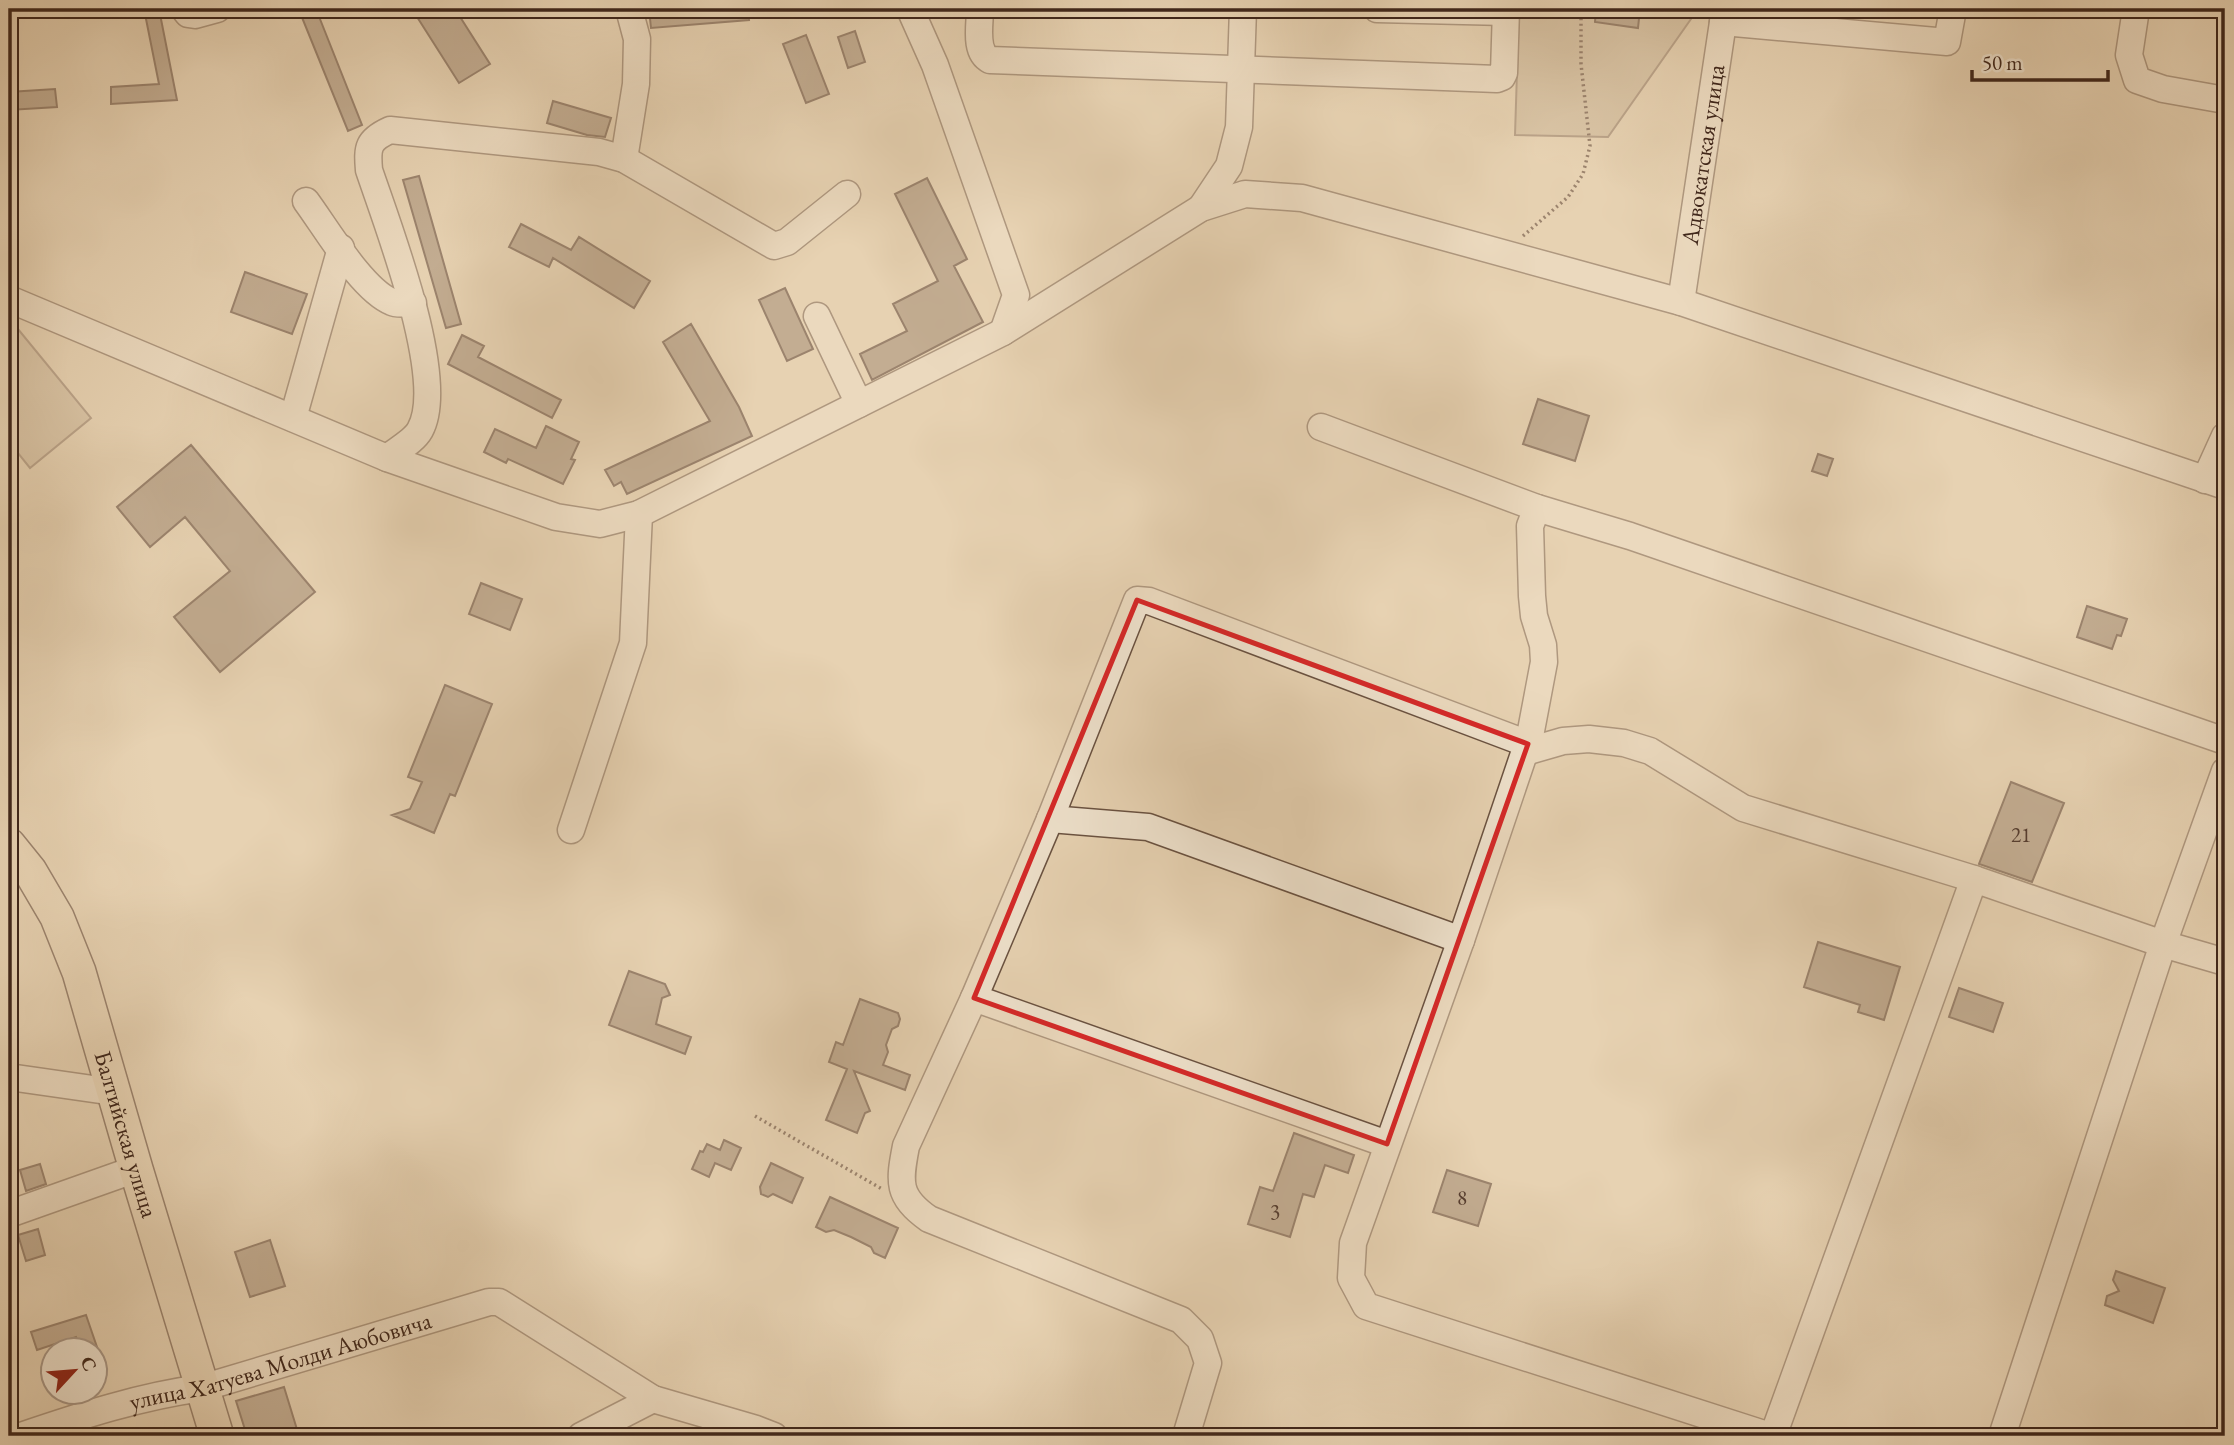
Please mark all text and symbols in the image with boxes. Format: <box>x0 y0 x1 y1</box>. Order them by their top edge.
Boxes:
scale bar <box>1972 38 2108 82</box>
text: 50 m <box>1982 49 2023 76</box>
street label: Адвокатская улица <box>1674 62 1732 248</box>
house number: 21 <box>2011 821 2031 848</box>
street label: Балтийская улица <box>88 1047 166 1222</box>
house number: 8 <box>1457 1184 1467 1211</box>
house number: 3 <box>1270 1198 1280 1225</box>
street label: улица Хатуева Молди Аюбовича <box>126 1304 435 1417</box>
north arrow <box>38 1336 108 1406</box>
text: С <box>75 1352 103 1375</box>

